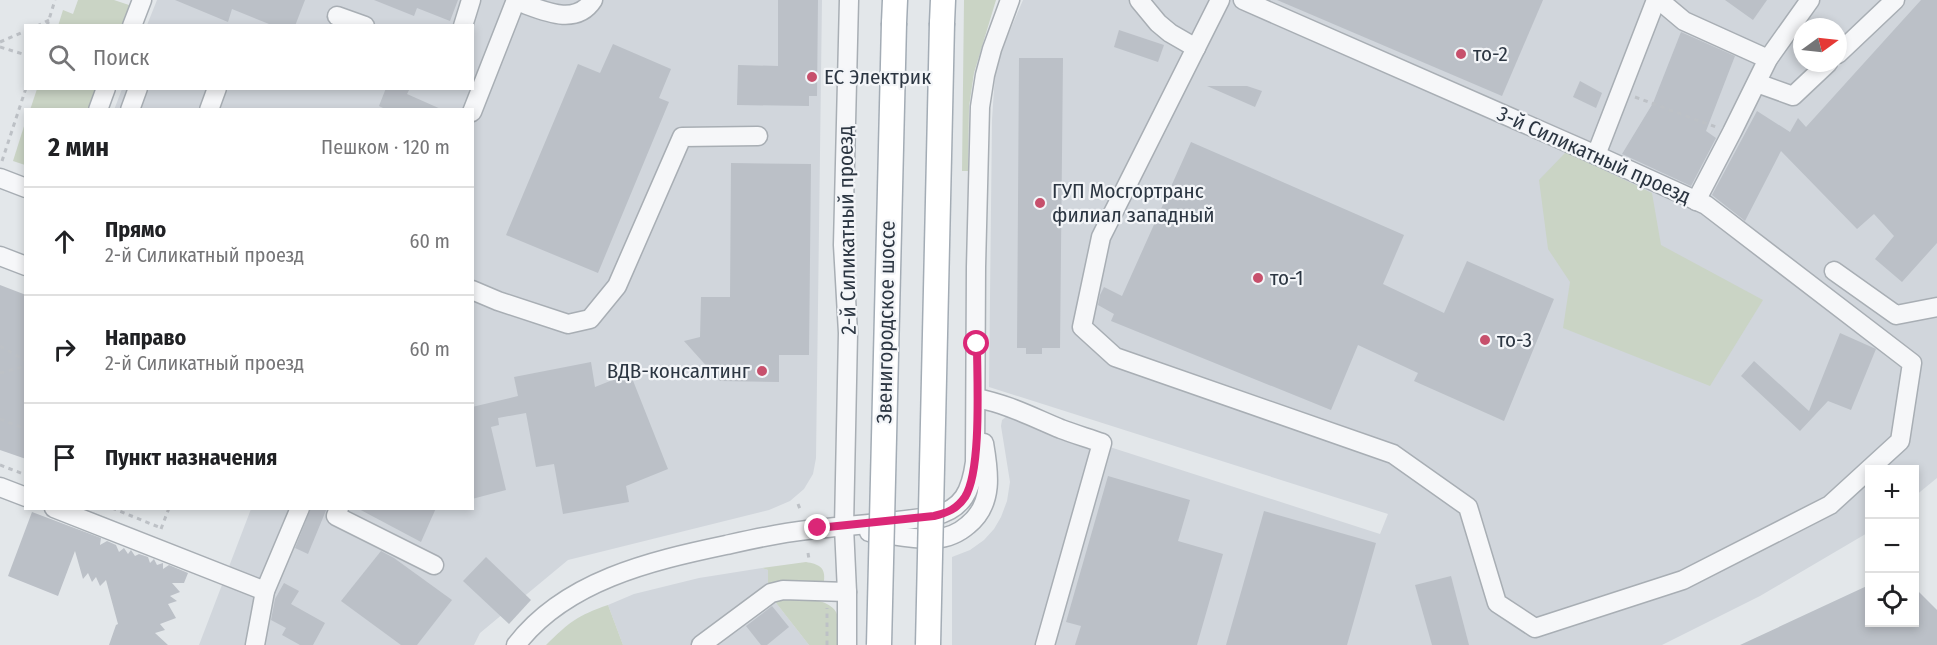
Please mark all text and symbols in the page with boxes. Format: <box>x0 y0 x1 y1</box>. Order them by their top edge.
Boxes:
north arrow <box>1793 18 1847 72</box>
search box <box>24 24 474 90</box>
icon: search <box>45 41 78 74</box>
place label: то-2 <box>1473 41 1508 67</box>
text: Поиск <box>93 44 149 71</box>
marker: то-2 <box>1454 47 1468 61</box>
place label: ЕС Электрик <box>824 64 931 90</box>
marker: ЕС Электрик <box>805 70 819 84</box>
street label: 3-й Силикатный проезд <box>1493 101 1695 209</box>
street label: 2-й Силикатный проезд <box>832 125 862 335</box>
text: 2 мин <box>48 132 109 163</box>
text: Пешком · 120 m <box>321 135 450 159</box>
place label: ГУП Мосгортранс филиал западный <box>1052 178 1215 228</box>
marker: ГУП Мосгортранс филиал западный <box>1033 196 1047 210</box>
text: Прямо <box>105 216 166 243</box>
street label: Звенигородское шоссе <box>871 220 901 424</box>
icon: ahead <box>48 225 81 258</box>
text: 60 m <box>410 229 450 253</box>
text: 2-й Силикатный проезд <box>105 243 304 267</box>
place label: то-1 <box>1270 265 1304 291</box>
marker: то-1 <box>1251 271 1265 285</box>
text: Направо <box>105 324 186 351</box>
place label: то-3 <box>1497 327 1532 353</box>
route start <box>963 330 989 356</box>
icon: right <box>48 333 81 366</box>
marker: то-3 <box>1478 333 1492 347</box>
text: 60 m <box>410 337 450 361</box>
text: 2-й Силикатный проезд <box>105 351 304 375</box>
place label: ВДВ-консалтинг <box>607 358 751 384</box>
marker: ВДВ-консалтинг <box>755 364 769 378</box>
icon: arrive <box>48 441 81 474</box>
text: Пункт назначения <box>105 444 277 471</box>
map controls <box>1865 465 1919 627</box>
button: + <box>1865 465 1919 519</box>
route end <box>804 514 830 540</box>
button: − <box>1865 519 1919 573</box>
button: locate <box>1865 573 1919 627</box>

